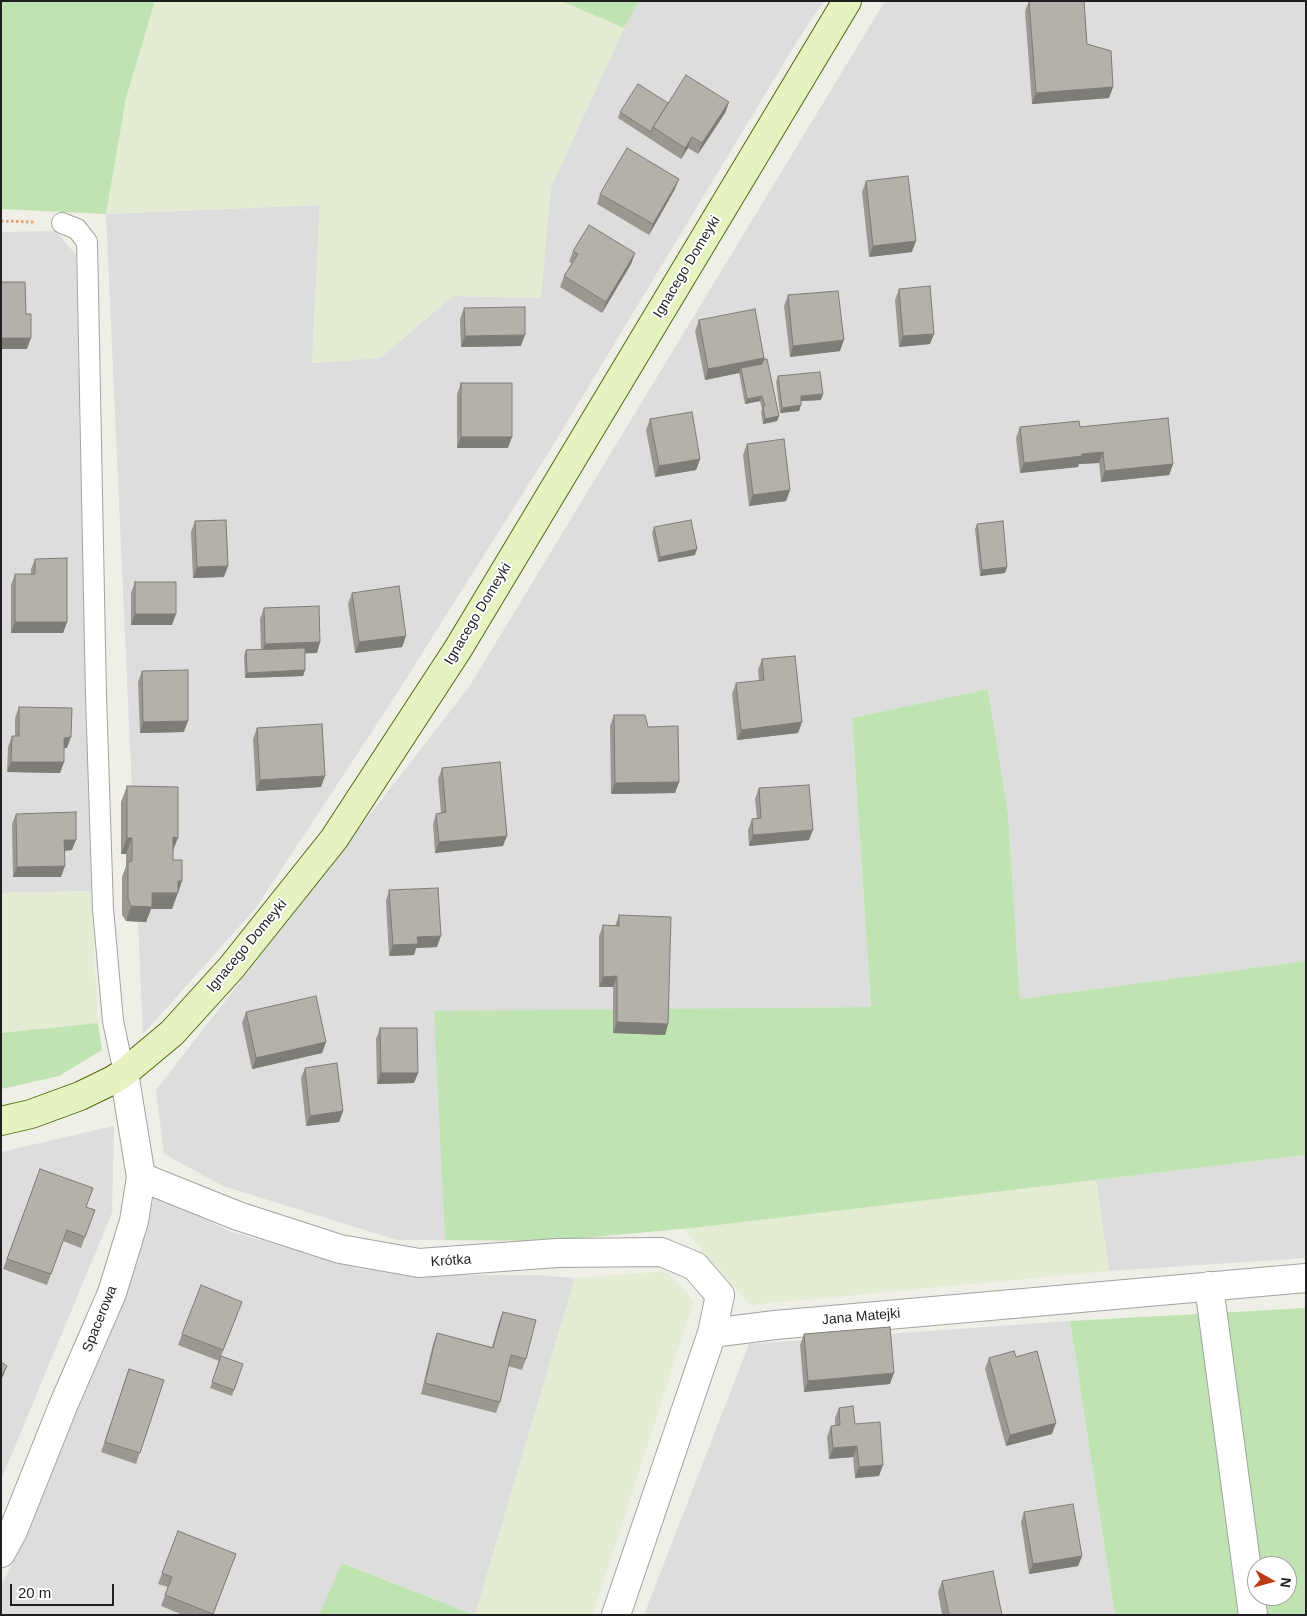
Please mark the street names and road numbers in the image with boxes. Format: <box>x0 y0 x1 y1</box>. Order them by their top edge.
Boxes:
street label: Ignacego Domeyki <box>650 213 724 321</box>
street label: Ignacego Domeyki <box>441 560 515 668</box>
street label: Ignacego Domeyki <box>203 896 291 996</box>
street label: Krótka <box>430 1251 472 1271</box>
street label: Spacerowa <box>79 1283 121 1355</box>
street label: Jana Matejki <box>821 1305 901 1329</box>

